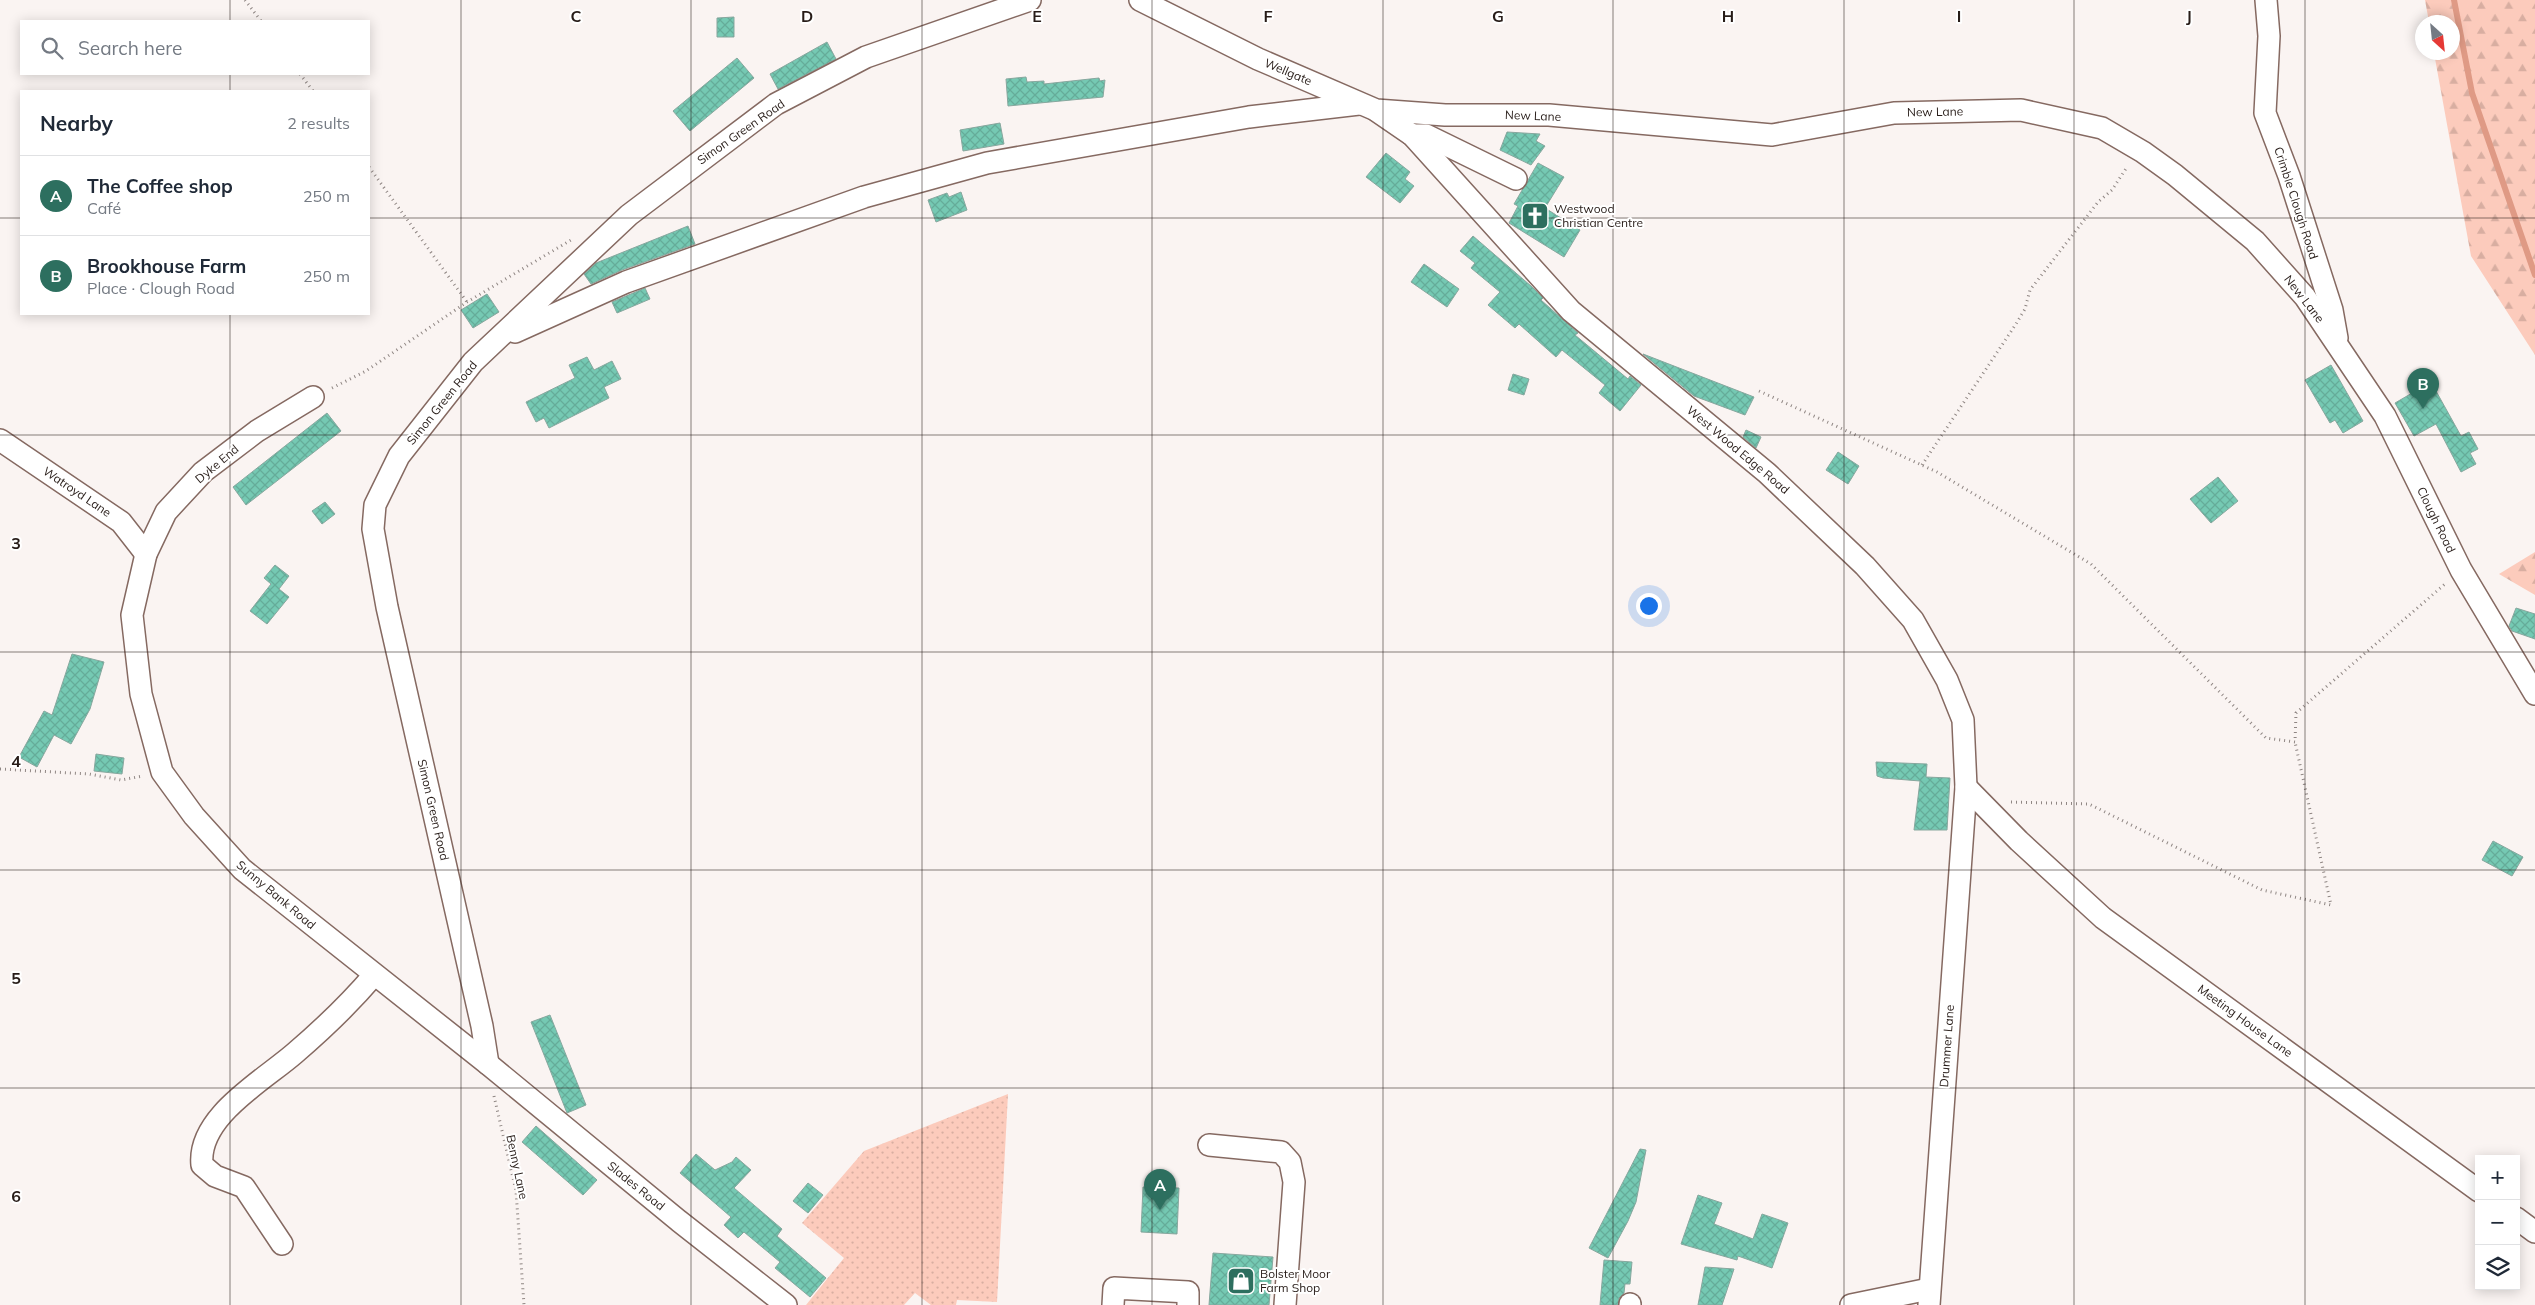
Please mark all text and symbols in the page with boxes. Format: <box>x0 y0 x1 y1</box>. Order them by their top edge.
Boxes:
text: C <box>571 6 582 26</box>
text: D <box>801 6 813 26</box>
text: E <box>1032 6 1042 26</box>
text: F <box>1263 6 1273 26</box>
text: G <box>1492 6 1504 26</box>
text: H <box>1722 6 1734 26</box>
text: I <box>1957 6 1961 26</box>
text: J <box>2186 6 2192 26</box>
north arrow <box>2415 15 2460 60</box>
search box <box>20 20 370 75</box>
icon: search <box>38 34 66 62</box>
text: Search here <box>78 36 182 60</box>
street label: Wellgate <box>1262 55 1314 88</box>
street label: Simon Green Road <box>694 96 787 167</box>
street label: New Lane <box>1907 104 1963 119</box>
street label: New Lane <box>1505 107 1561 124</box>
text: Nearby <box>40 110 113 136</box>
text: 2 results <box>287 113 350 133</box>
street label: Crimble Clough Road <box>2271 145 2322 261</box>
text: The Coffee shop <box>87 174 233 198</box>
text: A <box>50 186 62 206</box>
text: 250 m <box>303 186 350 206</box>
text: Café <box>87 198 121 218</box>
church icon: Westwood Christian Centre <box>1520 201 1550 231</box>
place label: Westwood Christian Centre <box>1554 201 1643 230</box>
text: Brookhouse Farm <box>87 254 246 278</box>
text: B <box>50 266 62 286</box>
text: 250 m <box>303 266 350 286</box>
street label: New Lane <box>2281 272 2328 325</box>
text: Place · Clough Road <box>87 278 235 298</box>
street label: Simon Green Road <box>403 358 480 448</box>
pin: B <box>2407 368 2439 409</box>
street label: West Wood Edge Road <box>1684 402 1793 497</box>
street label: Dyke End <box>192 441 242 486</box>
street label: Watroyd Lane <box>40 463 114 520</box>
street label: Clough Road <box>2414 484 2459 555</box>
text: 3 <box>11 533 21 553</box>
your location <box>1636 593 1662 619</box>
text: 4 <box>11 751 21 771</box>
street label: Simon Green Road <box>415 758 452 862</box>
street label: Sunny Bank Road <box>234 857 319 932</box>
text: 5 <box>11 968 21 988</box>
street label: Meeting House Lane <box>2195 981 2296 1060</box>
street label: Drummer Lane <box>1936 1004 1957 1088</box>
street label: Benny Lane <box>503 1133 532 1200</box>
map controls <box>2475 1155 2520 1290</box>
button: + <box>2475 1155 2520 1200</box>
street label: Slades Road <box>604 1158 668 1213</box>
pin: A <box>1144 1169 1176 1210</box>
text: 6 <box>11 1186 21 1206</box>
button: − <box>2475 1200 2520 1245</box>
button: layers <box>2475 1245 2520 1290</box>
shop icon: Bolster Moor Farm Shop <box>1226 1266 1256 1296</box>
place label: Bolster Moor Farm Shop <box>1260 1266 1331 1295</box>

